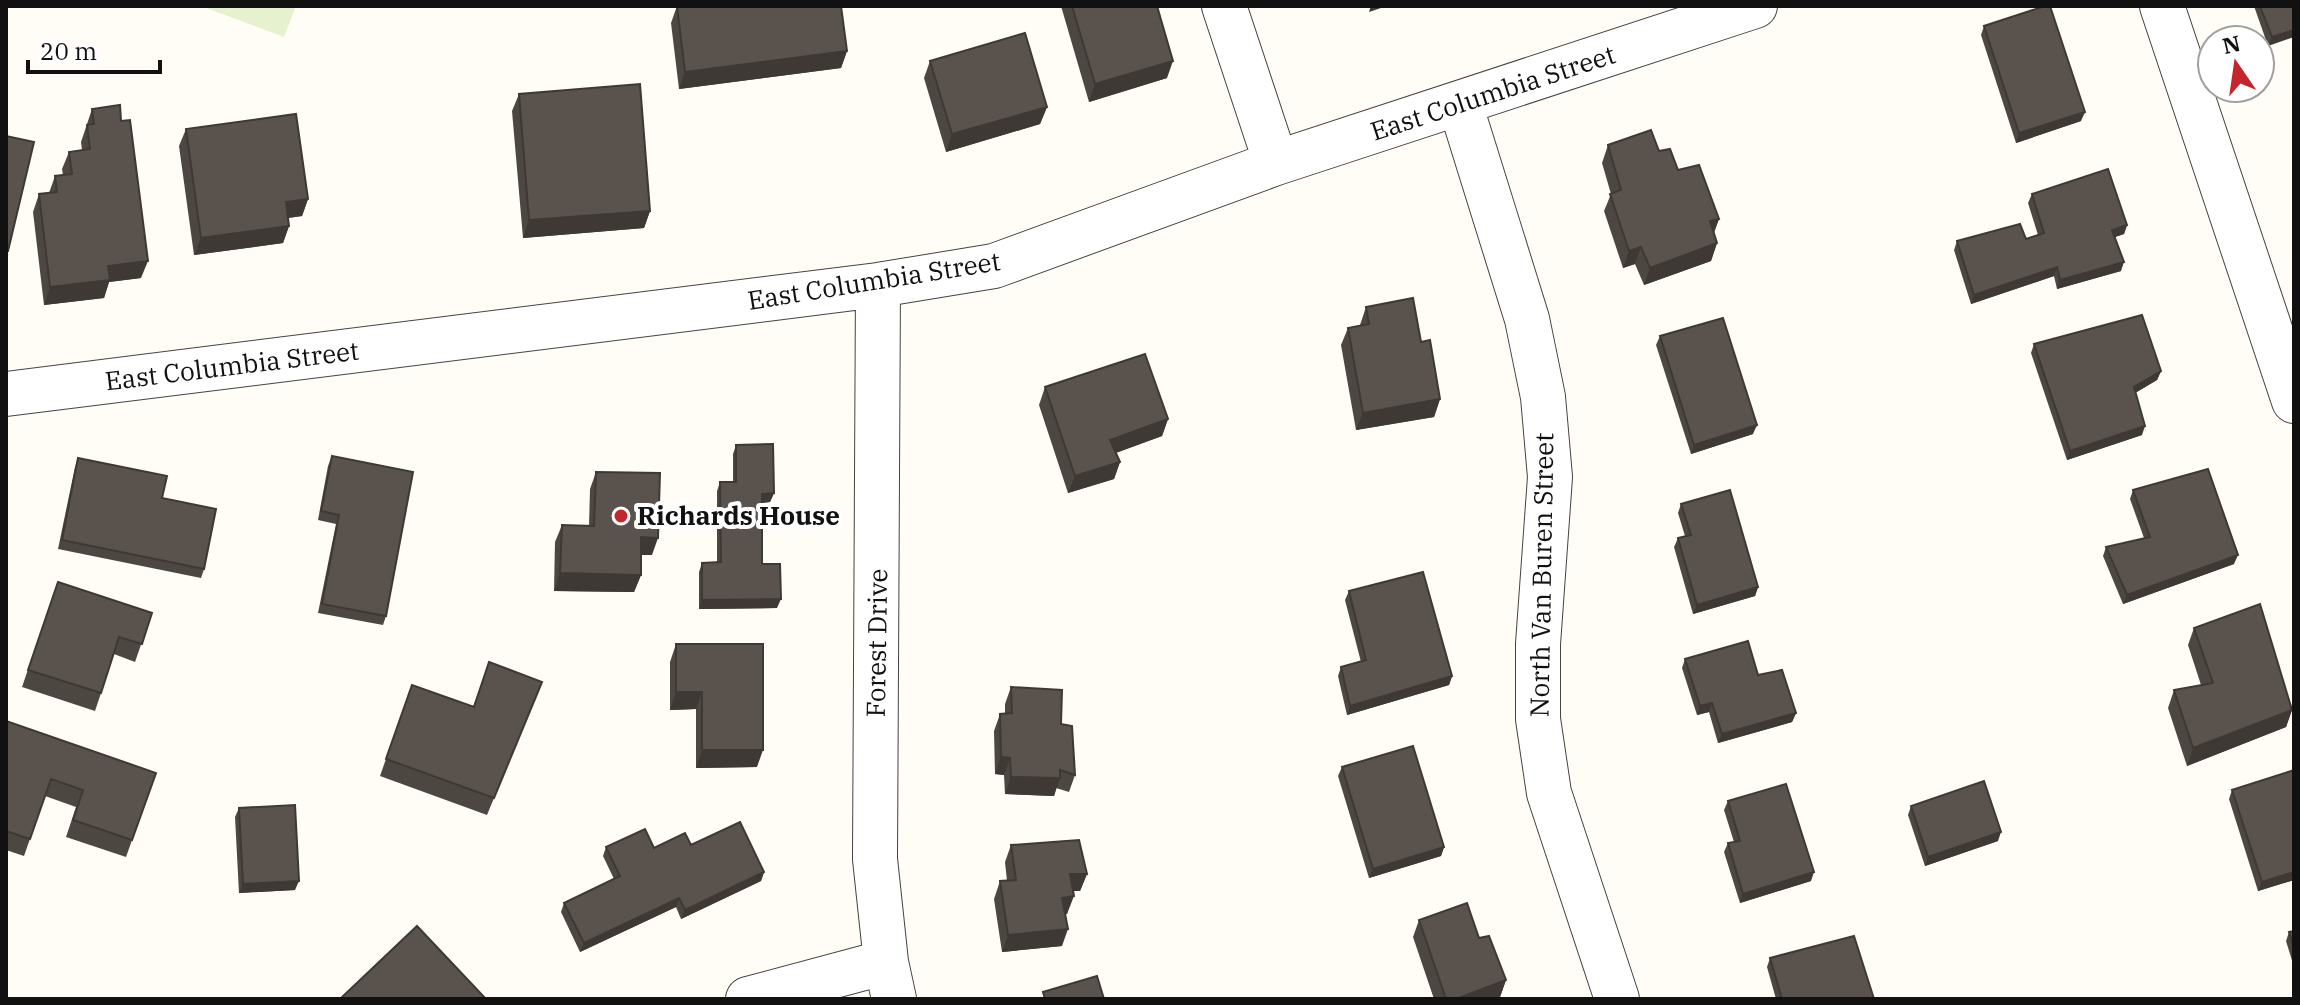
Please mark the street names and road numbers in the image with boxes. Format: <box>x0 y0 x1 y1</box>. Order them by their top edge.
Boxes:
street label: East Columbia Street <box>1366 36 1619 148</box>
street label: East Columbia Street <box>745 243 1003 317</box>
street label: East Columbia Street <box>103 333 361 397</box>
street label: North Van Buren Street <box>1522 432 1560 718</box>
street label: Forest Drive <box>858 568 894 718</box>

